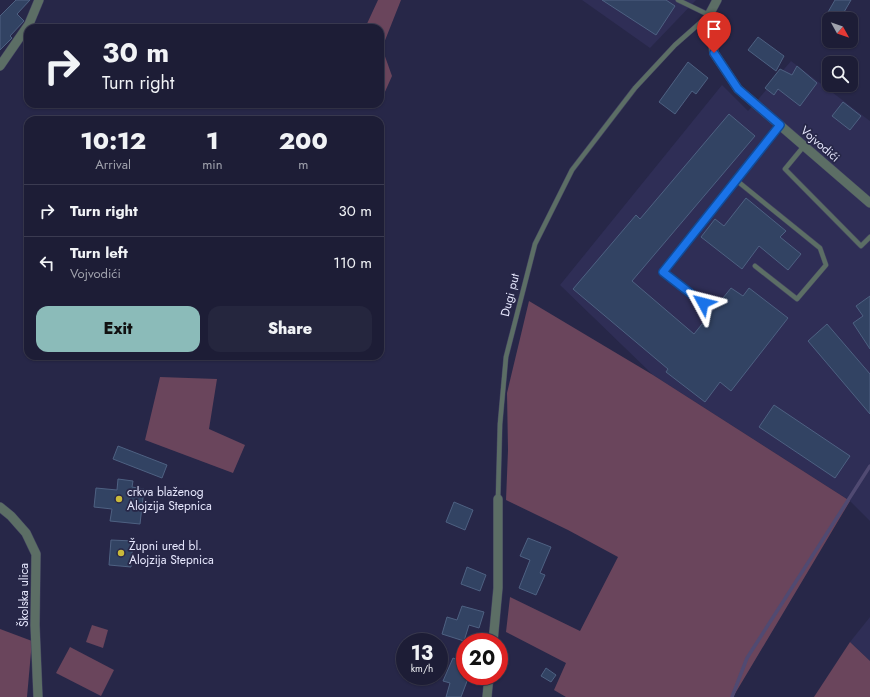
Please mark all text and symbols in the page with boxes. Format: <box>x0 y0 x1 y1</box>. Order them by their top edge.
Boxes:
pin <box>697 12 731 53</box>
north arrow <box>822 12 858 48</box>
map controls <box>822 12 858 92</box>
icon: arrive <box>703 18 725 40</box>
text: 30 m <box>102 32 169 73</box>
icon: right <box>36 40 88 92</box>
button: search <box>822 56 858 92</box>
text: Turn right <box>102 70 174 96</box>
street label: Vojvodići <box>796 122 844 166</box>
text: 10:12 <box>80 123 146 158</box>
text: 1 <box>206 123 219 158</box>
text: 200 <box>279 123 328 158</box>
text: Arrival <box>95 155 131 174</box>
text: min <box>202 155 223 174</box>
text: m <box>298 155 308 174</box>
icon: right <box>36 200 58 222</box>
text: Turn right <box>70 200 138 222</box>
text: 30 m <box>339 200 372 222</box>
text: Turn left <box>70 242 128 264</box>
icon: left <box>36 252 58 274</box>
text: 110 m <box>333 252 372 274</box>
text: Vojvodići <box>70 264 121 283</box>
street label: Dugi put <box>496 271 524 319</box>
position arrow <box>682 282 724 324</box>
button: Exit <box>36 306 200 352</box>
button: Share <box>208 306 372 352</box>
place label: crkva blaženog Alojzija Stepnica <box>127 483 212 515</box>
marker: crkva blaženog Alojzija Stepnica <box>114 494 124 504</box>
place label: Župni ured bl. Alojzija Stepnica <box>129 537 214 569</box>
marker: Župni ured bl. Alojzija Stepnica <box>116 548 126 558</box>
street label: Školska ulica <box>15 563 33 627</box>
speed limit sign: 20 <box>456 633 508 685</box>
text: 13 <box>411 639 433 668</box>
text: km/h <box>411 661 433 676</box>

